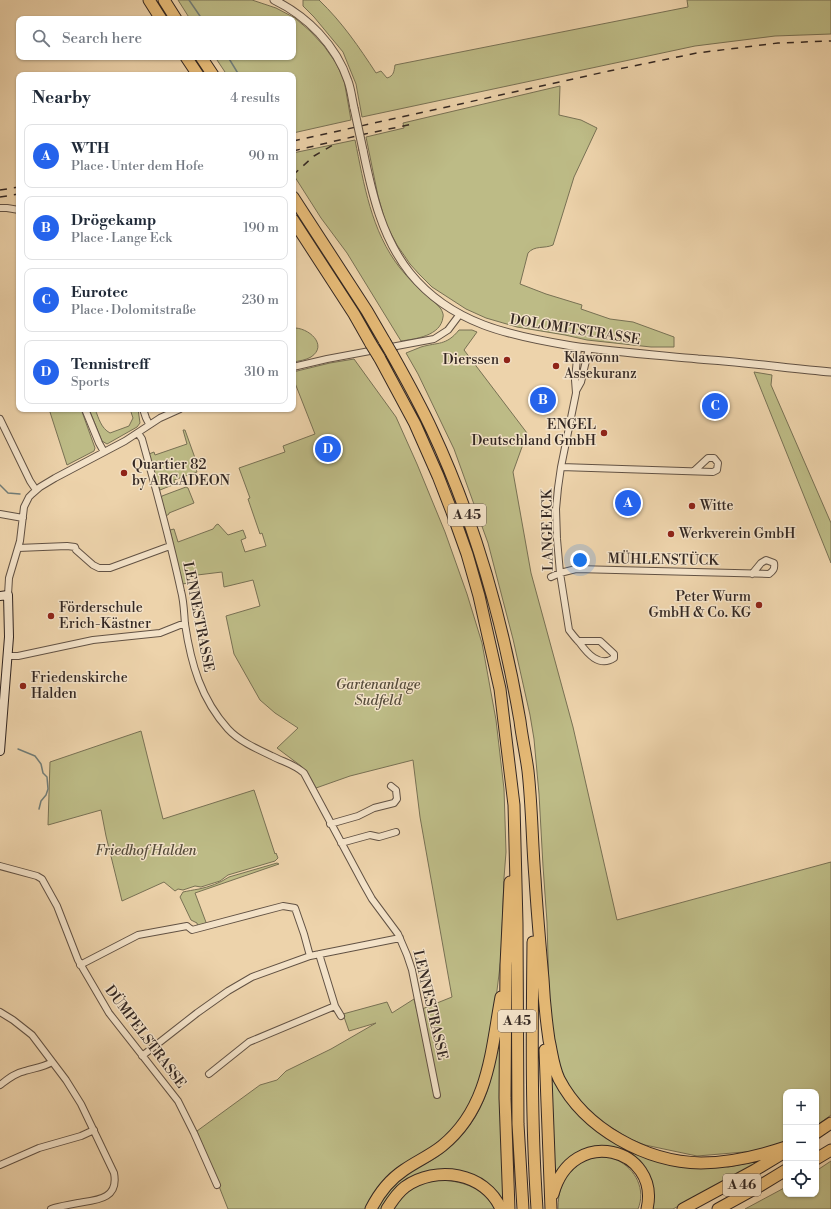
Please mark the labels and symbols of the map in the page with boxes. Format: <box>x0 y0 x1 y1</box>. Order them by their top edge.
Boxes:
street label: DOLOMITSTRASSE <box>508 311 642 349</box>
place label: Klawonn Assekuranz <box>563 349 637 383</box>
place label: Dierssen <box>443 351 500 369</box>
marker: Dierssen <box>502 355 512 365</box>
marker: Klawonn Assekuranz <box>551 361 561 371</box>
pin: B <box>530 385 556 415</box>
pin: C <box>702 391 728 421</box>
place label: ENGEL Deutschland GmbH <box>471 416 597 450</box>
marker: ENGEL Deutschland GmbH <box>599 428 609 438</box>
pin: D <box>315 434 341 464</box>
place label: Quartier 82 by ARCADEON <box>132 456 230 490</box>
marker: Quartier 82 by ARCADEON <box>119 468 129 478</box>
street label: LANGE ECK <box>538 488 558 571</box>
pin: A <box>615 488 641 518</box>
place label: Witte <box>699 497 734 515</box>
marker: Witte <box>687 501 697 511</box>
road number: A 45 <box>448 504 486 526</box>
place label: Werkverein GmbH <box>678 525 796 543</box>
marker: Werkverein GmbH <box>666 529 676 539</box>
street label: MÜHLENSTÜCK <box>607 548 719 570</box>
your location <box>570 550 590 570</box>
street label: LENNESTRASSE <box>178 560 218 674</box>
place label: Peter Wurm GmbH & Co. KG <box>649 588 752 622</box>
place label: Förderschule Erich-Kästner <box>59 599 151 633</box>
marker: Peter Wurm GmbH & Co. KG <box>754 600 764 610</box>
marker: Förderschule Erich-Kästner <box>46 611 56 621</box>
place label: Friedenskirche Halden <box>31 669 128 703</box>
park label: Gartenanlage Sudfeld <box>336 676 421 710</box>
marker: Friedenskirche Halden <box>18 681 28 691</box>
park label: Friedhof Halden <box>95 842 197 860</box>
street label: LENNESTRASSE <box>409 948 451 1062</box>
street label: DÜMPELSTRASSE <box>100 981 191 1092</box>
road number: A 45 <box>498 1010 536 1032</box>
road number: A 46 <box>723 1174 761 1196</box>

